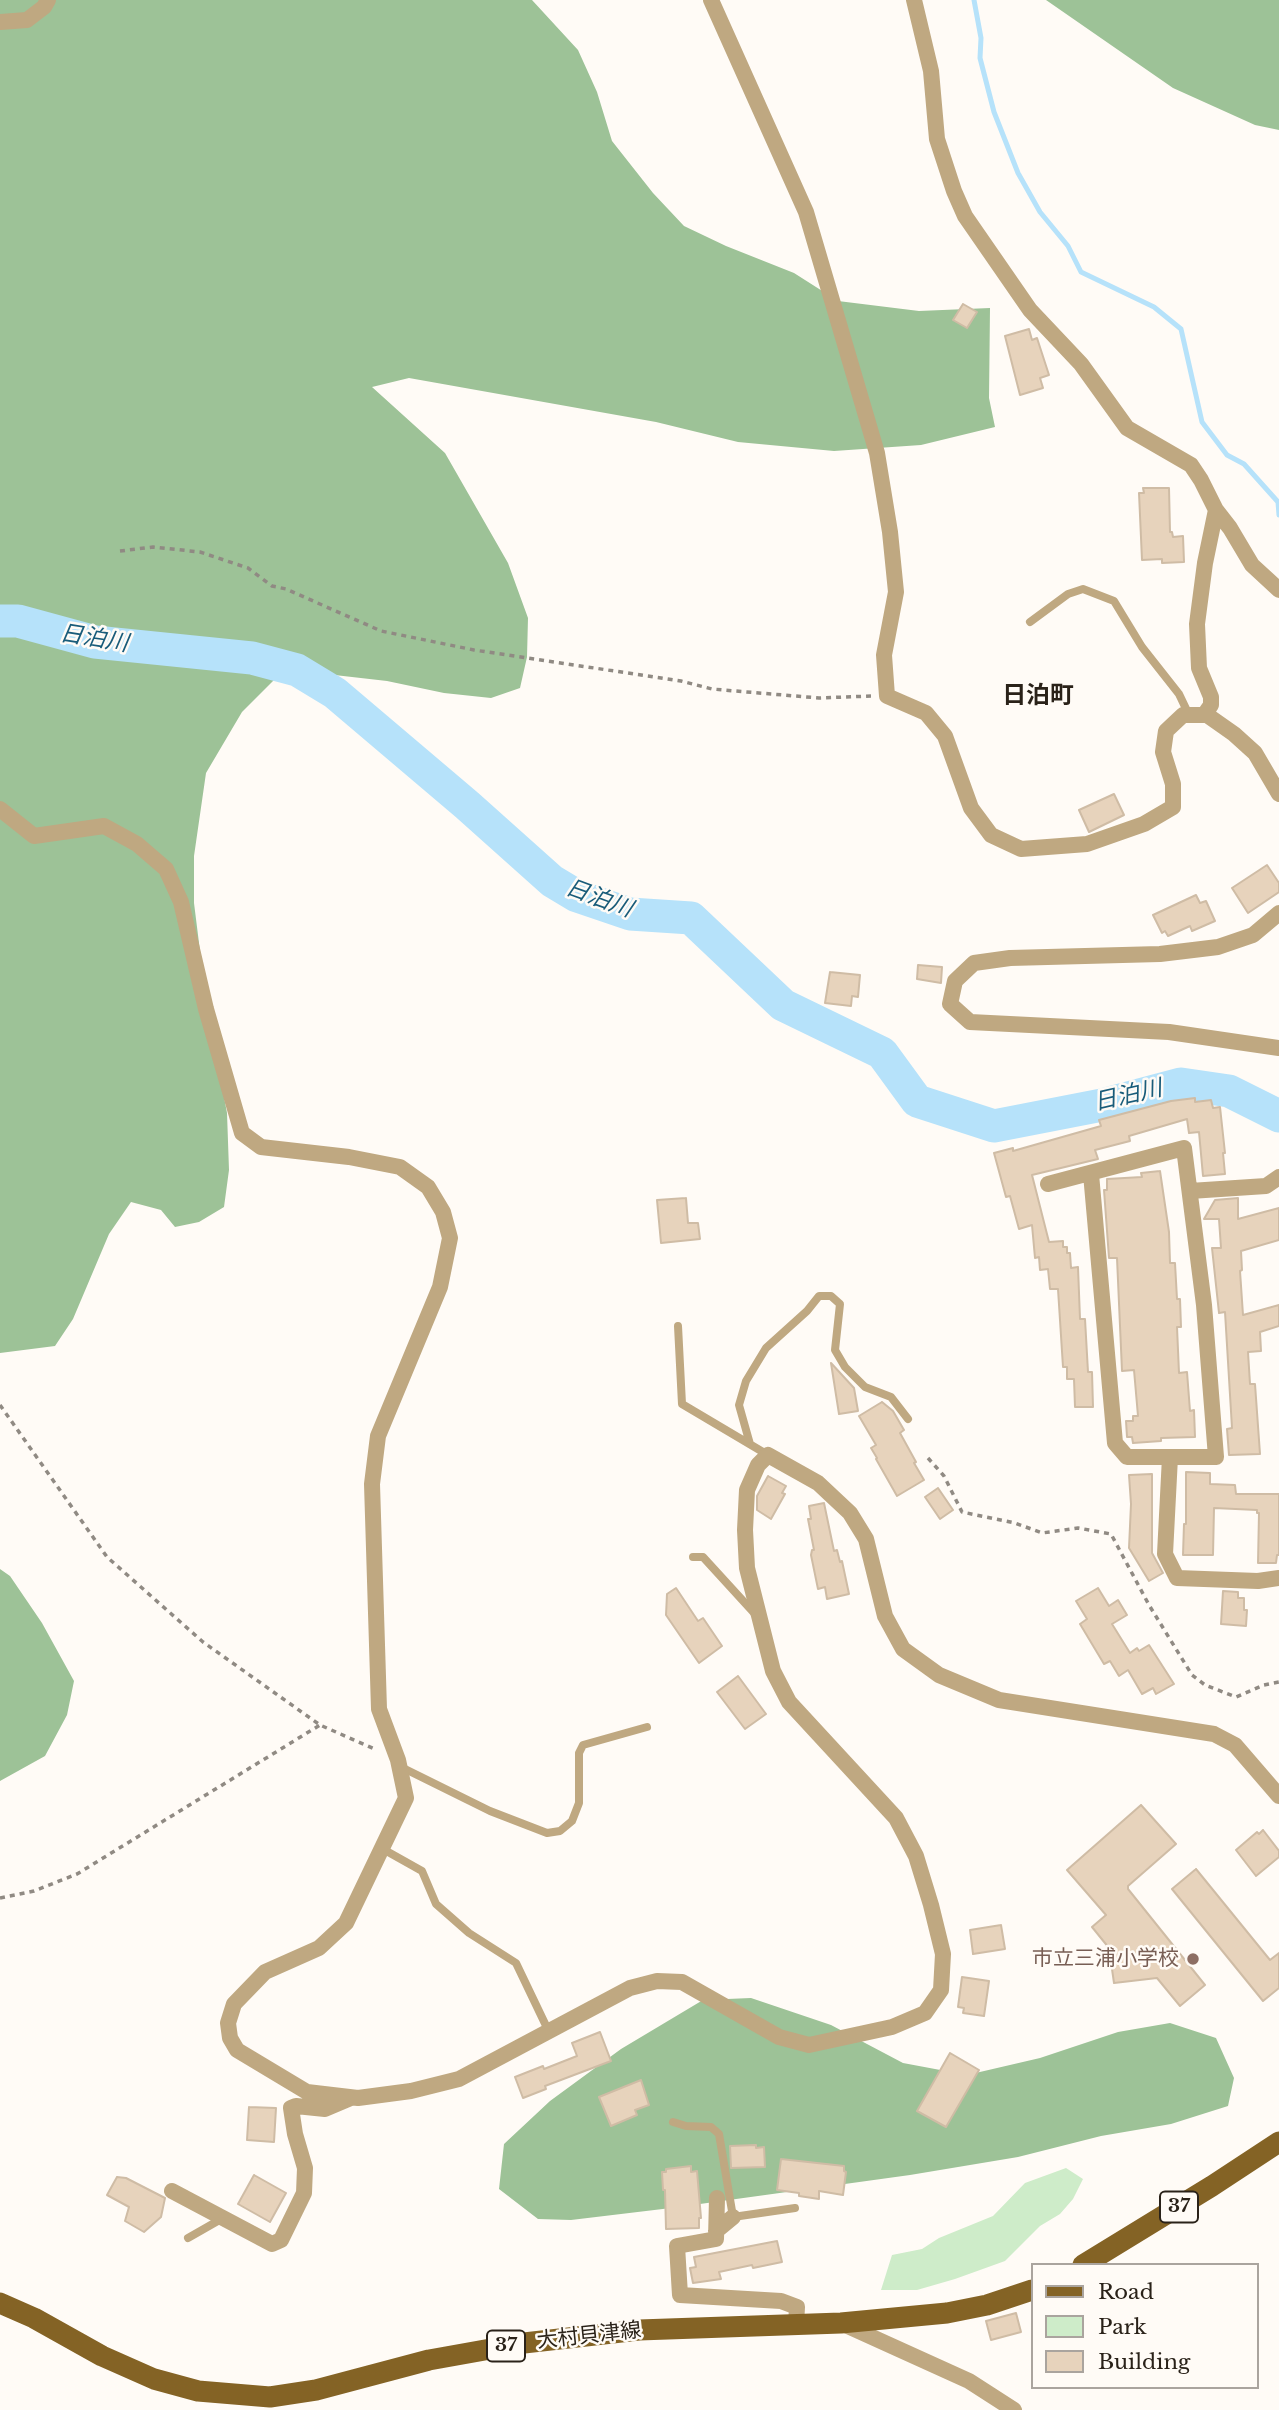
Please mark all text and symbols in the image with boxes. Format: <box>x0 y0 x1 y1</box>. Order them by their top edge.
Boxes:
water label: 日泊川 <box>58 620 130 658</box>
district label: 日泊町 <box>1002 682 1074 710</box>
water label: 日泊川 <box>562 874 636 924</box>
water label: 日泊川 <box>1091 1075 1165 1117</box>
place label: 市立三浦小学校 <box>1032 1946 1179 1972</box>
marker: 市立三浦小学校 <box>1185 1951 1201 1967</box>
road number: 37 <box>1160 2192 1198 2222</box>
legend <box>1030 2263 1258 2389</box>
text: Road <box>1098 2279 1154 2305</box>
text: Park <box>1098 2314 1147 2340</box>
street label: 大村貝津線 <box>535 2318 643 2354</box>
road number: 37 <box>487 2330 525 2362</box>
text: Building <box>1098 2349 1190 2375</box>

